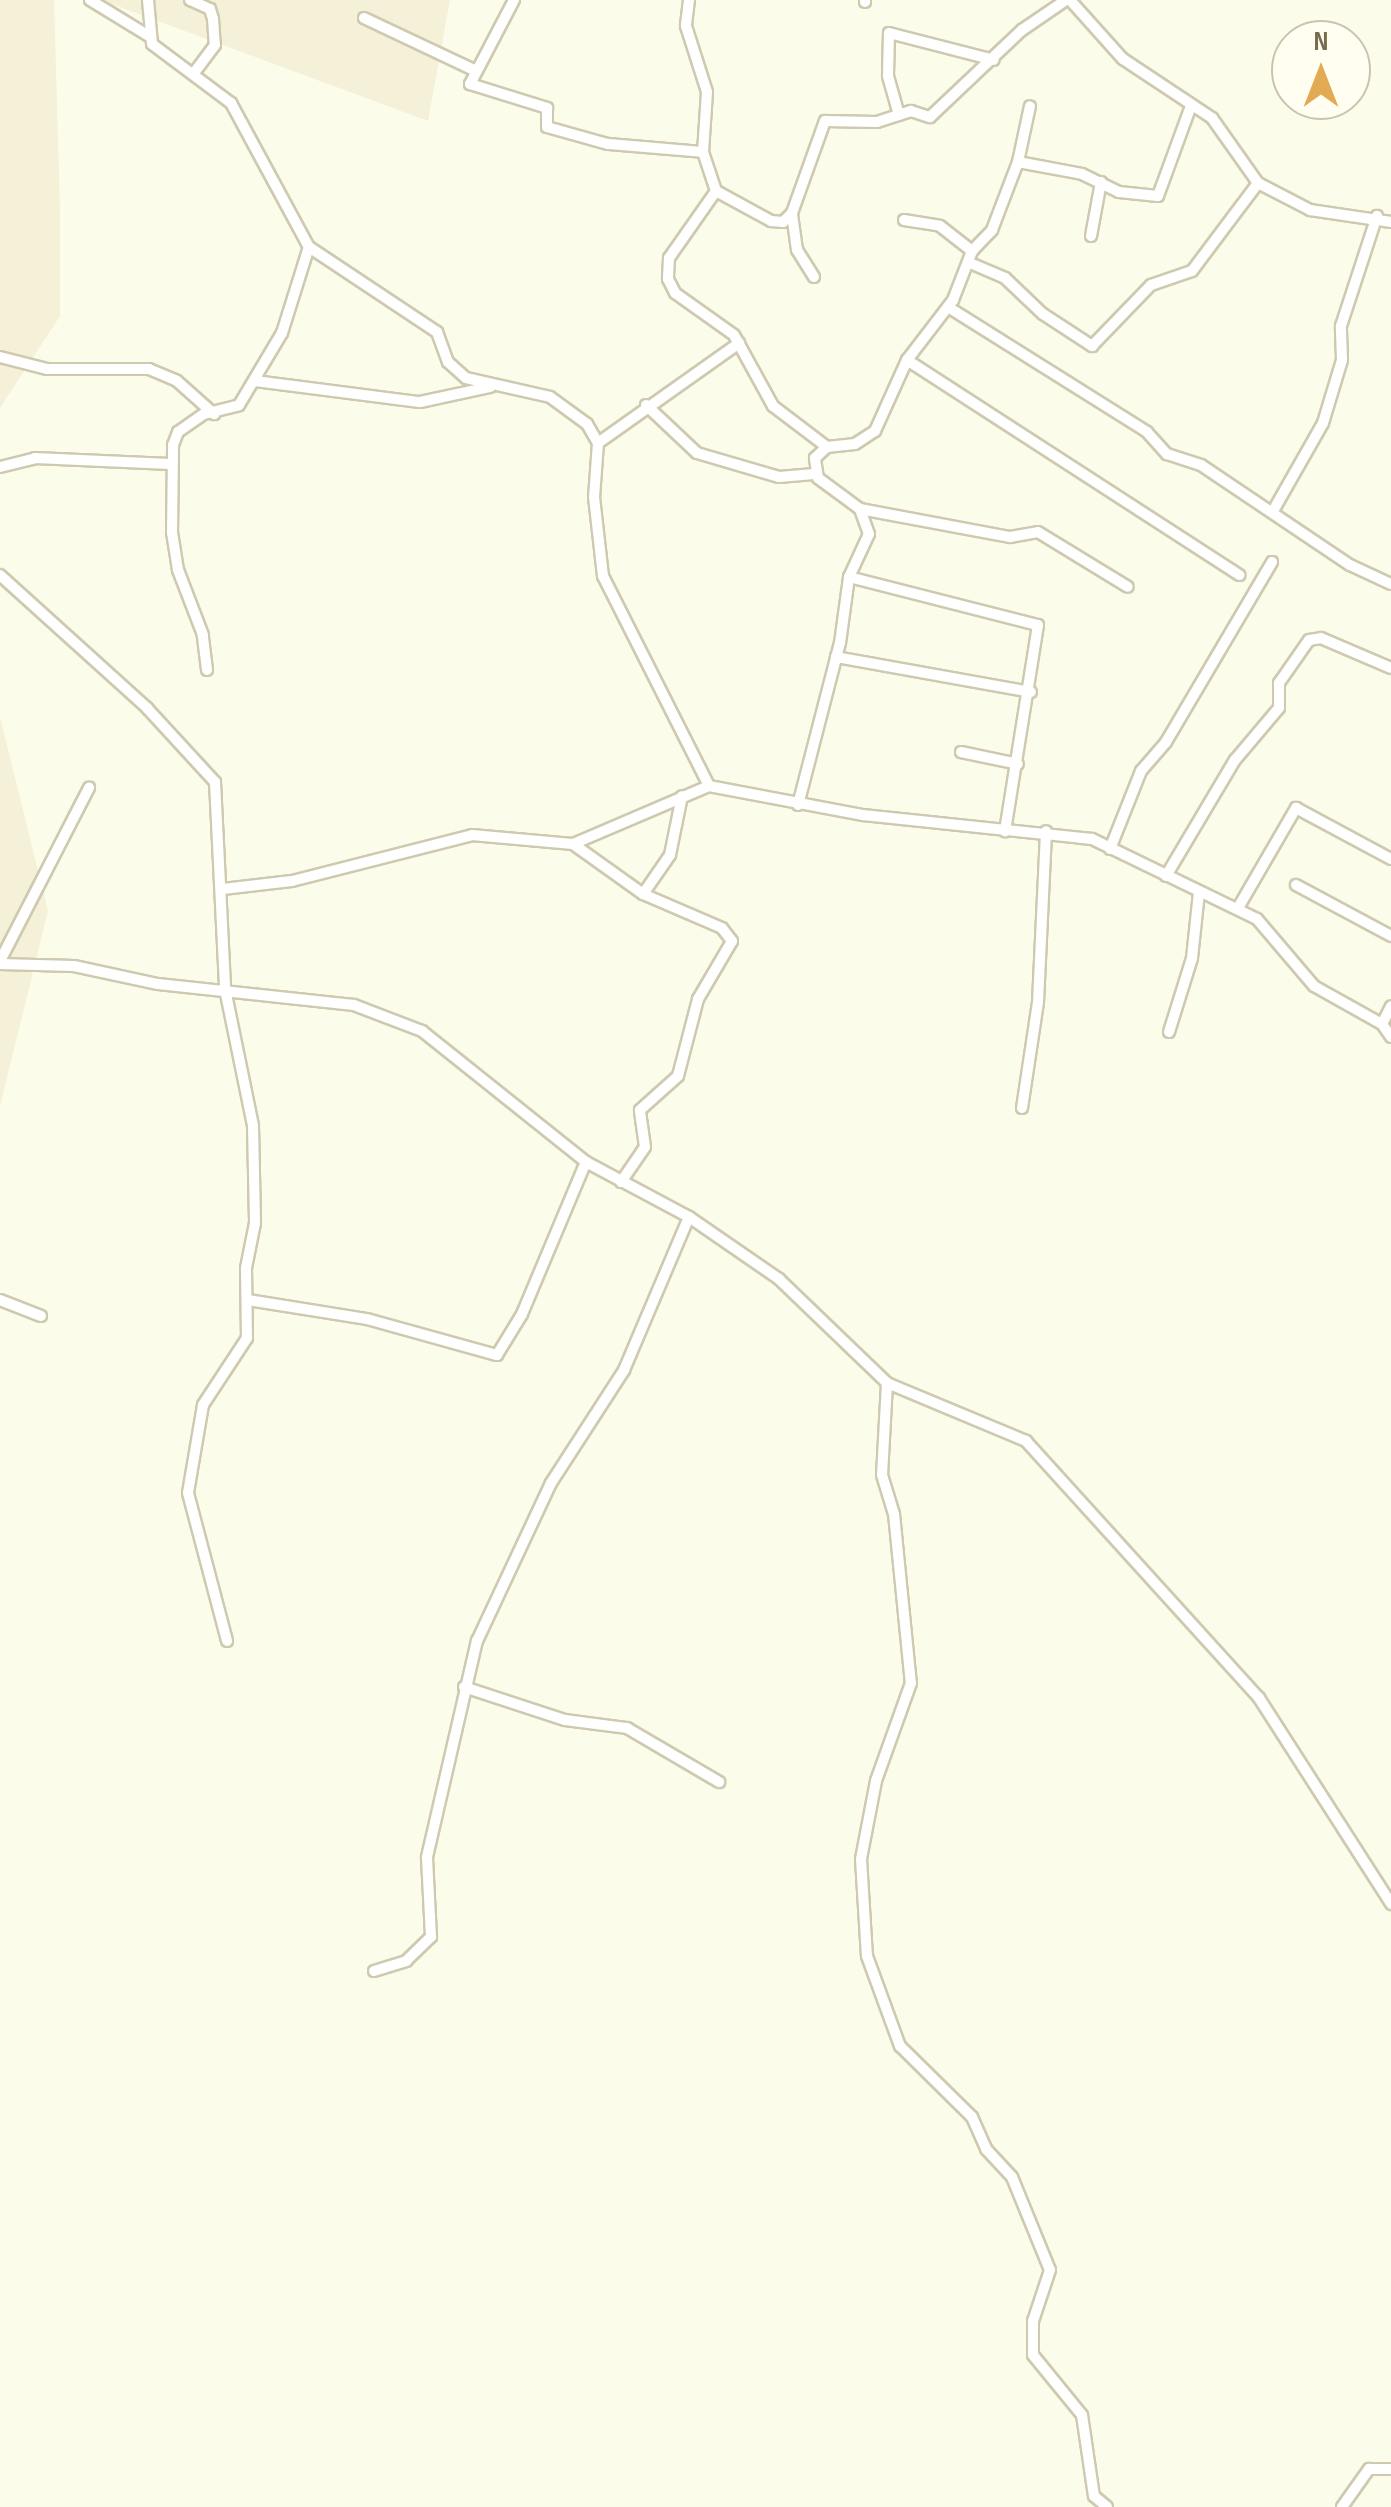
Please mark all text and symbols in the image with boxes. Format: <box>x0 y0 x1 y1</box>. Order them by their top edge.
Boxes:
north arrow <box>1271 20 1371 120</box>
text: N <box>1314 25 1328 58</box>

